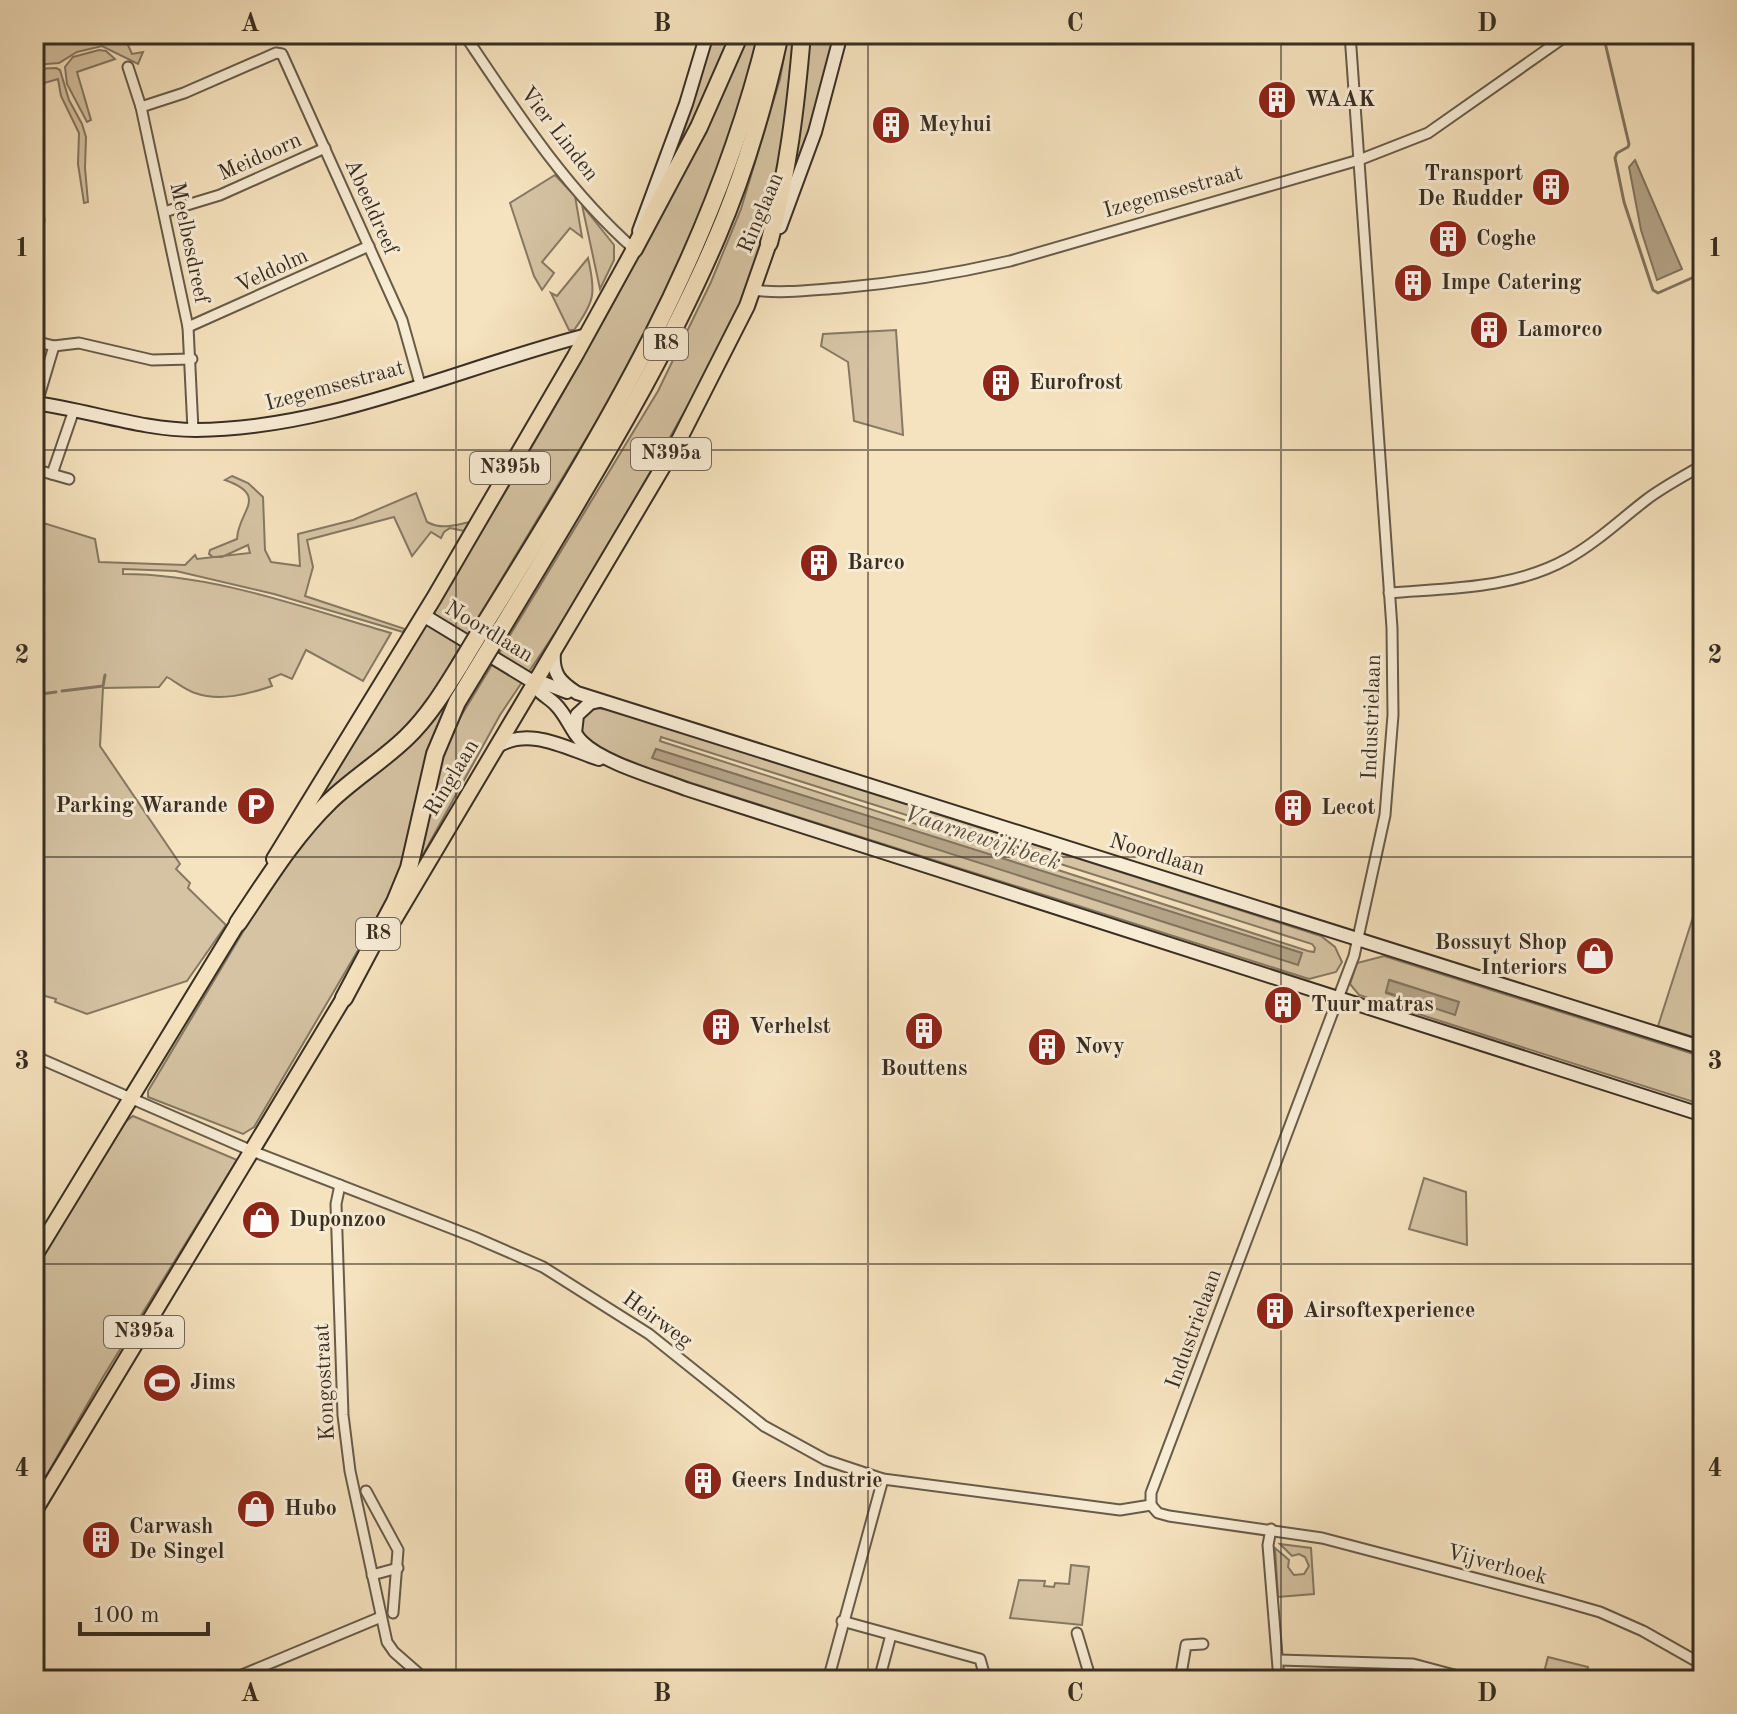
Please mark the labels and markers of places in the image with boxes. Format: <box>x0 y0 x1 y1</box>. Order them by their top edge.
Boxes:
building icon: WAAK <box>1256 79 1298 121</box>
place label: WAAK <box>1305 89 1375 111</box>
building icon: Meyhui <box>870 104 912 146</box>
place label: Meyhui <box>919 114 991 136</box>
place label: Transport De Rudder <box>1417 163 1523 210</box>
building icon: Transport De Rudder <box>1530 166 1572 208</box>
building icon: Coghe <box>1427 218 1469 260</box>
place label: Coghe <box>1476 228 1537 250</box>
building icon: Impe Catering <box>1392 262 1434 304</box>
place label: Impe Catering <box>1441 272 1581 294</box>
building icon: Lamorco <box>1468 309 1510 351</box>
place label: Lamorco <box>1517 319 1603 341</box>
building icon: Eurofrost <box>980 362 1022 404</box>
place label: Eurofrost <box>1029 372 1123 394</box>
building icon: Barco <box>798 542 840 584</box>
place label: Barco <box>847 552 905 574</box>
parking icon: Parking Warande <box>235 785 277 827</box>
building icon: Lecot <box>1272 787 1314 829</box>
place label: Parking Warande <box>55 795 228 817</box>
place label: Lecot <box>1321 797 1376 819</box>
place label: Bossuyt Shop Interiors <box>1435 932 1567 979</box>
shop icon: Bossuyt Shop Interiors <box>1574 935 1616 977</box>
building icon: Tuur matras <box>1262 984 1304 1026</box>
place label: Tuur matras <box>1311 994 1434 1016</box>
building icon: Verhelst <box>700 1006 742 1048</box>
building icon: Bouttens <box>903 1010 945 1052</box>
place label: Verhelst <box>749 1016 831 1038</box>
building icon: Novy <box>1026 1026 1068 1068</box>
place label: Novy <box>1075 1036 1125 1058</box>
place label: Bouttens <box>881 1058 967 1080</box>
shop icon: Duponzoo <box>240 1199 282 1241</box>
place label: Duponzoo <box>289 1209 386 1231</box>
building icon: Airsoftexperience <box>1254 1290 1296 1332</box>
place label: Airsoftexperience <box>1303 1300 1475 1322</box>
sports icon: Jims <box>141 1362 183 1404</box>
place label: Jims <box>190 1372 235 1394</box>
building icon: Geers Industrie <box>682 1460 724 1502</box>
place label: Geers Industrie <box>731 1470 883 1492</box>
shop icon: Hubo <box>235 1488 277 1530</box>
place label: Hubo <box>284 1498 337 1520</box>
place label: Carwash De Singel <box>129 1516 225 1563</box>
building icon: Carwash De Singel <box>80 1519 122 1561</box>

